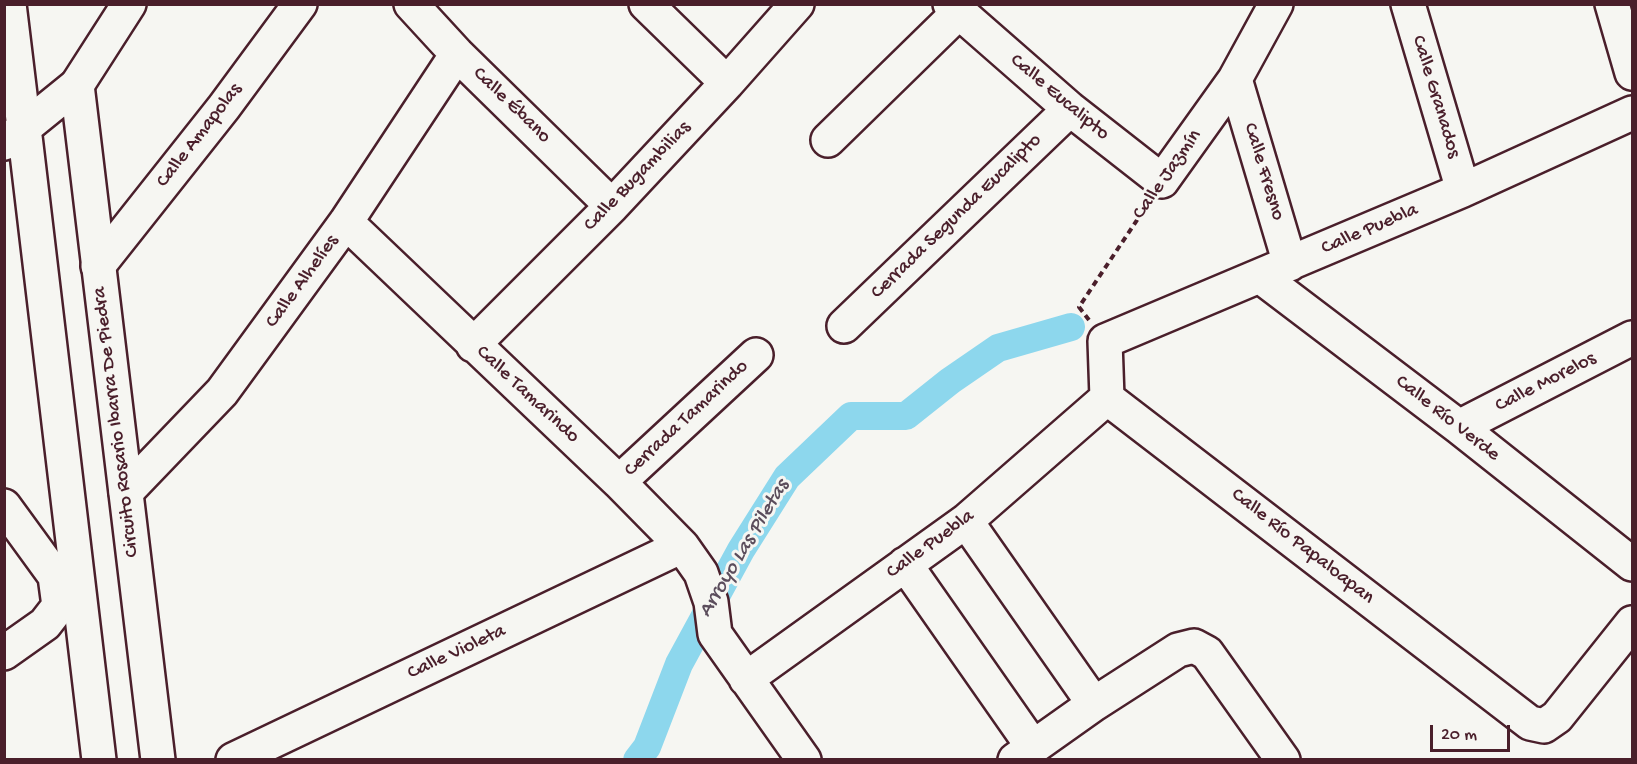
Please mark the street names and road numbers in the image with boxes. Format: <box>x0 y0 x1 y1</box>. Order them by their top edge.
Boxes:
street label: Calle Granados <box>1405 33 1465 161</box>
street label: Calle Eucalipto <box>1004 49 1114 147</box>
street label: Calle Ébano <box>467 63 555 149</box>
street label: Calle Amapolas <box>152 79 248 193</box>
street label: Calle Bugambilias <box>579 117 697 237</box>
street label: Calle Fresno <box>1237 120 1289 224</box>
street label: Calle Jazmín <box>1128 125 1208 225</box>
street label: Cerrada Segunda Eucalipto <box>867 129 1047 305</box>
street label: Calle Puebla <box>1318 199 1422 261</box>
street label: Calle Alhelíes <box>261 231 345 333</box>
street label: Circuito Rosario Ibarra De Piedra <box>89 286 145 558</box>
street label: Calle Tamarindo <box>470 341 584 449</box>
street label: Calle Morelos <box>1492 347 1600 419</box>
street label: Cerrada Tamarindo <box>620 355 754 483</box>
street label: Calle Río Verde <box>1390 371 1504 467</box>
street label: Calle Río Papaloapan <box>1226 484 1378 610</box>
street label: Calle Puebla <box>882 505 980 585</box>
street label: Calle Violeta <box>404 620 510 686</box>

